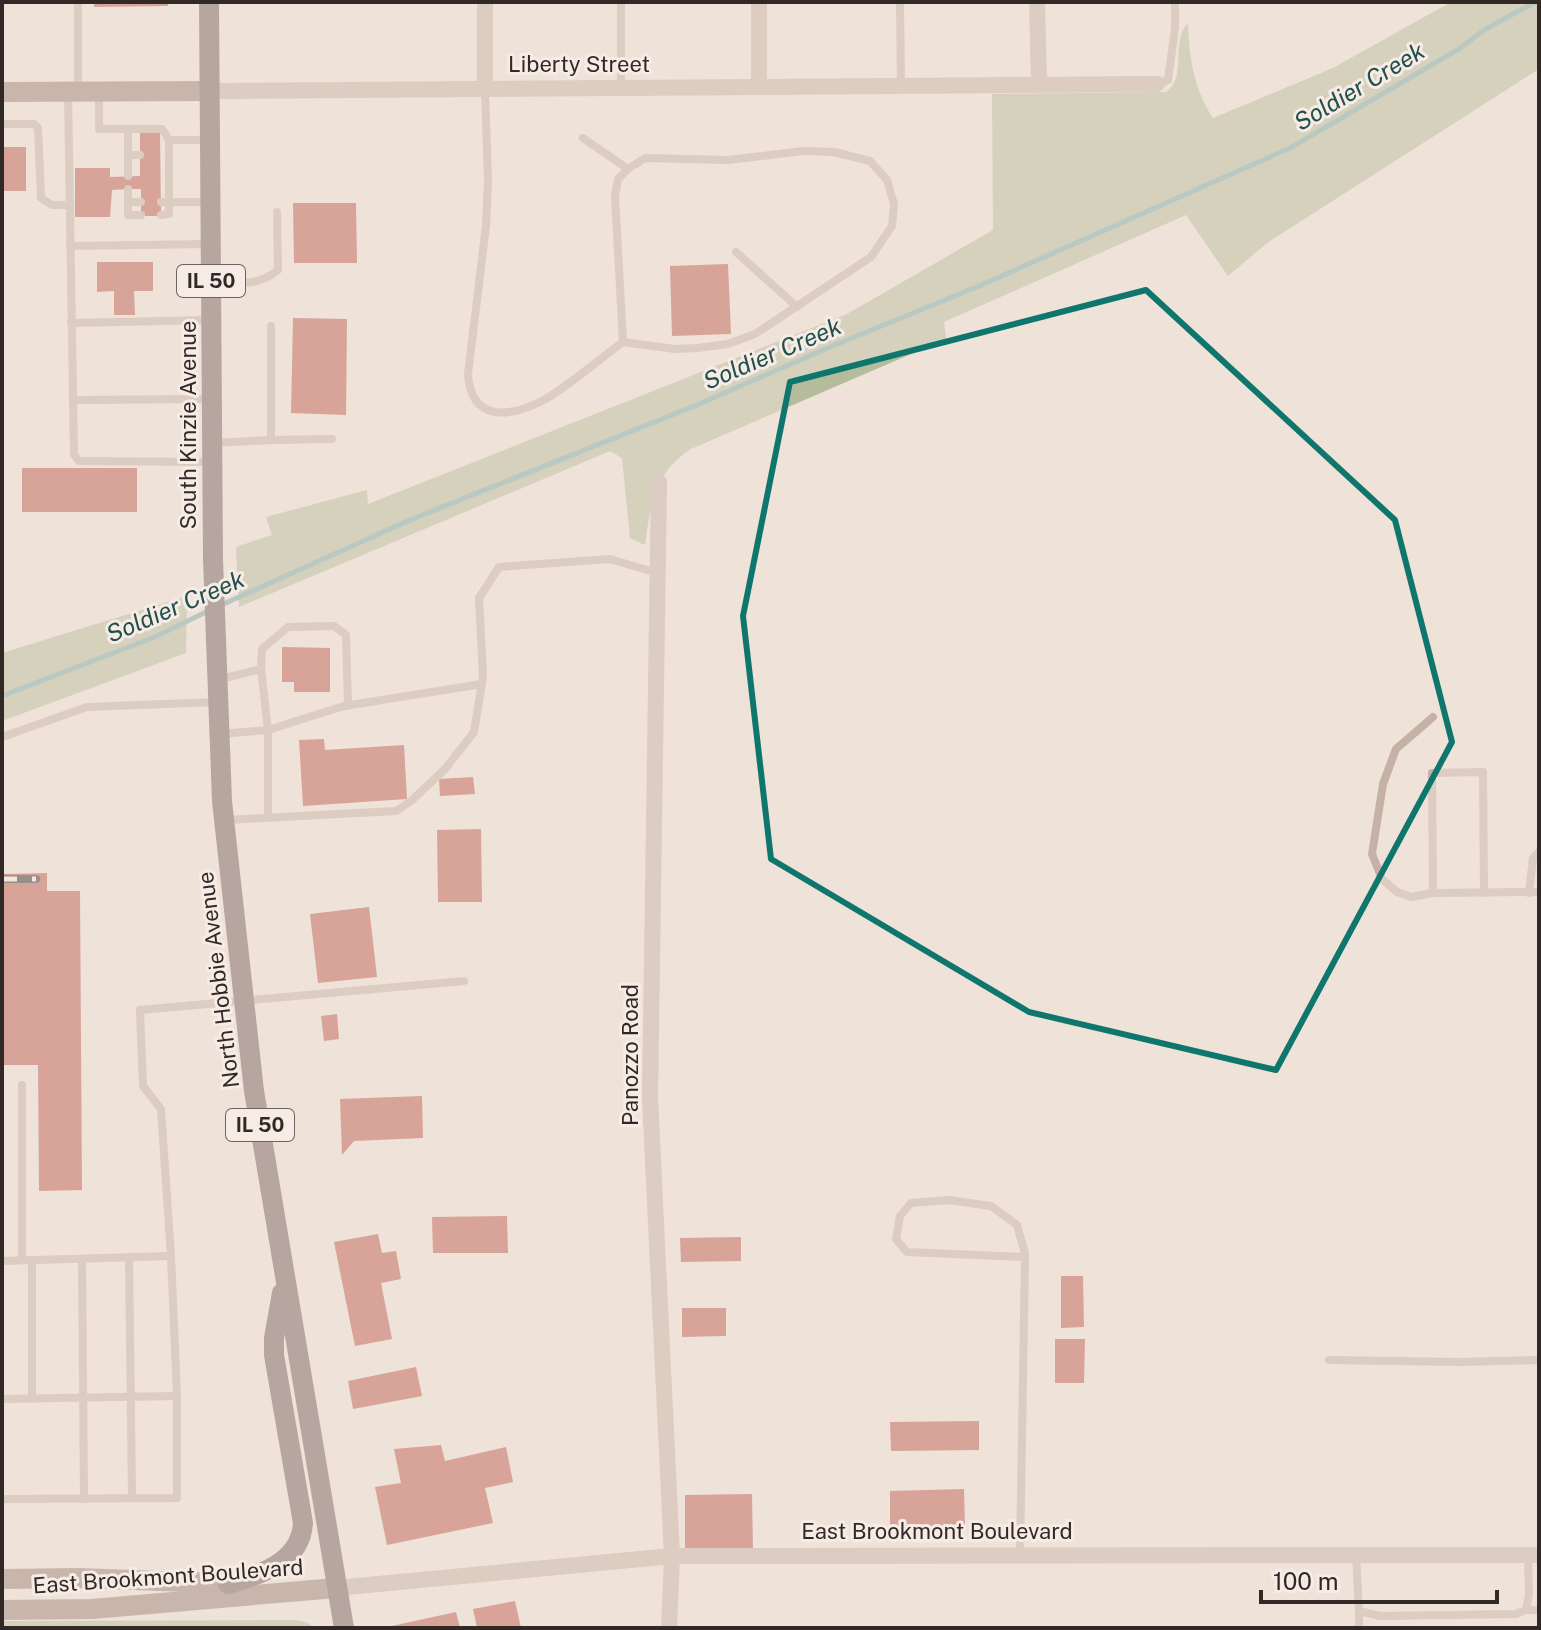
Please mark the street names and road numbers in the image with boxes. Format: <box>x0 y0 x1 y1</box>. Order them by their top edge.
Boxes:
street label: Liberty Street <box>508 51 650 77</box>
road number: IL 50 <box>177 265 245 297</box>
street label: South Kinzie Avenue <box>175 321 201 530</box>
street label: North Hobbie Avenue <box>192 870 244 1090</box>
street label: Panozzo Road <box>617 984 643 1126</box>
road number: IL 50 <box>226 1109 294 1141</box>
street label: East Brookmont Boulevard <box>801 1518 1073 1544</box>
street label: East Brookmont Boulevard <box>32 1554 304 1598</box>

